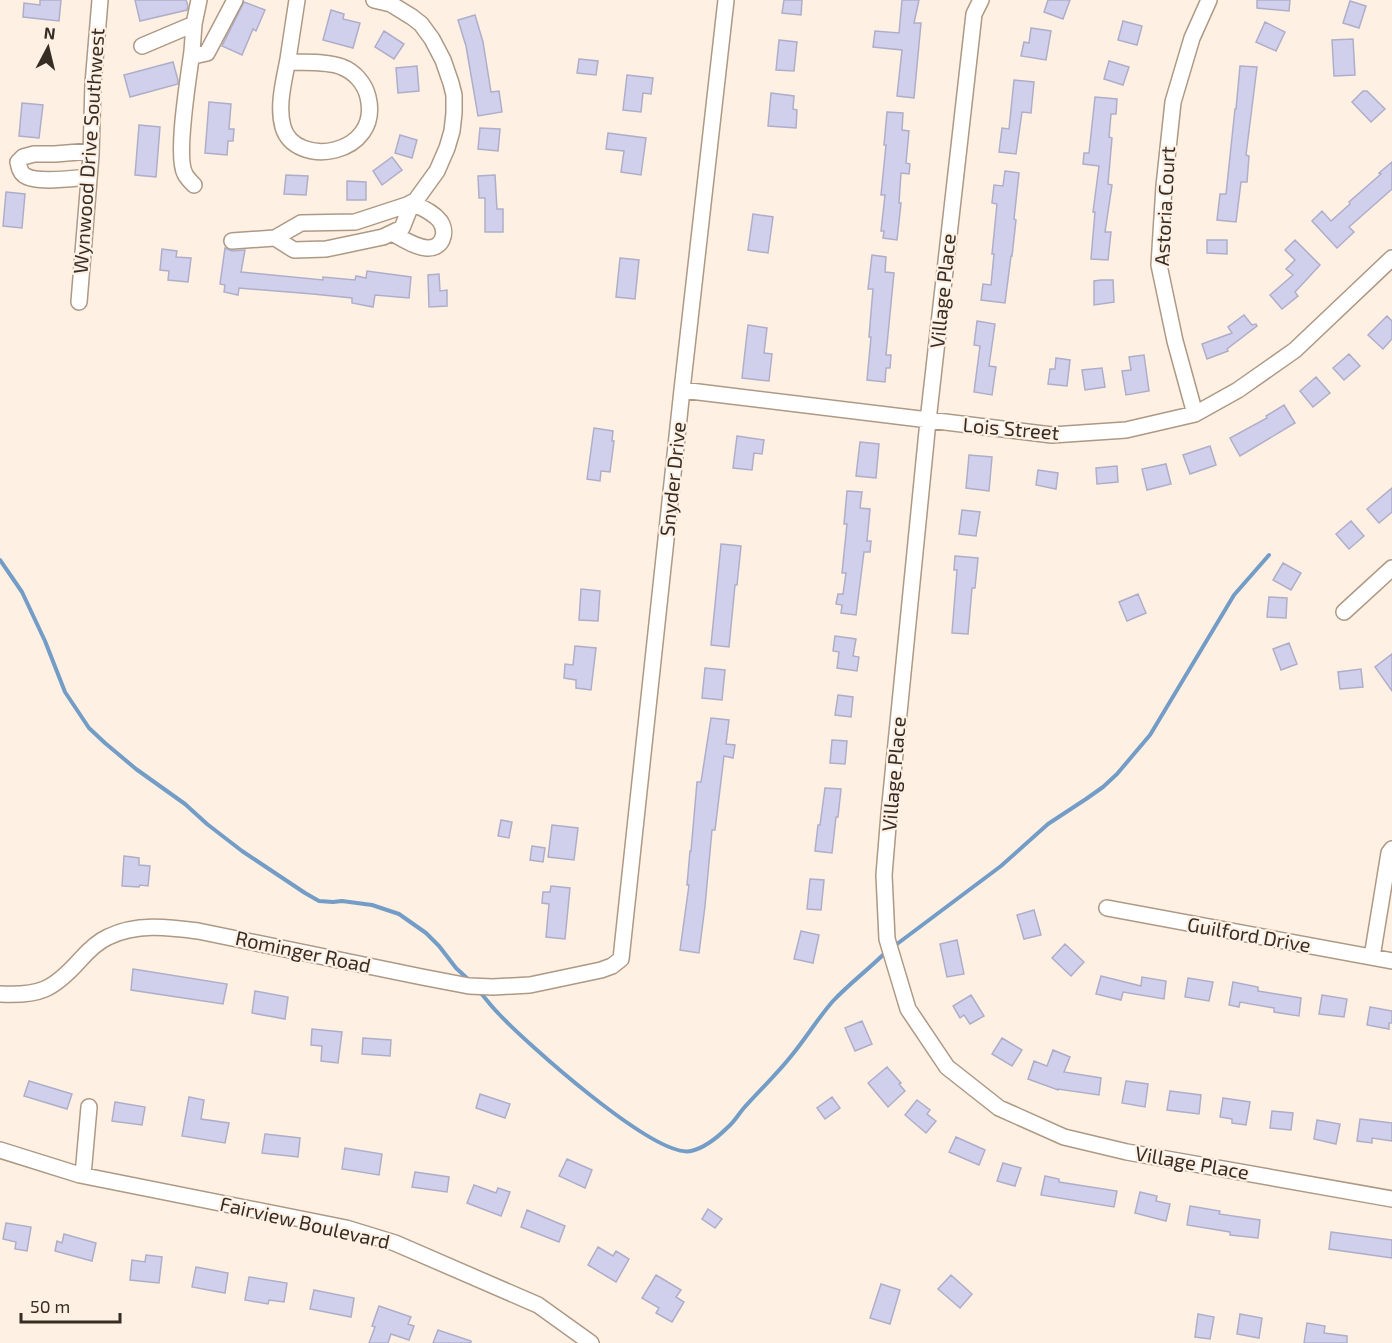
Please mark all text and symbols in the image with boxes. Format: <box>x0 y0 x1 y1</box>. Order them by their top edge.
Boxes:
north arrow <box>18 18 78 78</box>
text: N <box>43 22 57 43</box>
street label: Wynwood Drive Southwest <box>67 27 109 275</box>
street label: Astoria Court <box>1149 145 1179 266</box>
street label: Village Place <box>924 232 960 350</box>
street label: Lois Street <box>962 412 1061 444</box>
street label: Snyder Drive <box>654 420 690 537</box>
street label: Village Place <box>876 715 910 832</box>
street label: Guilford Drive <box>1186 911 1313 957</box>
street label: Rominger Road <box>233 925 373 977</box>
street label: Village Place <box>1133 1140 1251 1184</box>
street label: Fairview Boulevard <box>218 1191 393 1253</box>
scale bar <box>21 1286 120 1324</box>
text: 50 m <box>30 1295 70 1317</box>

